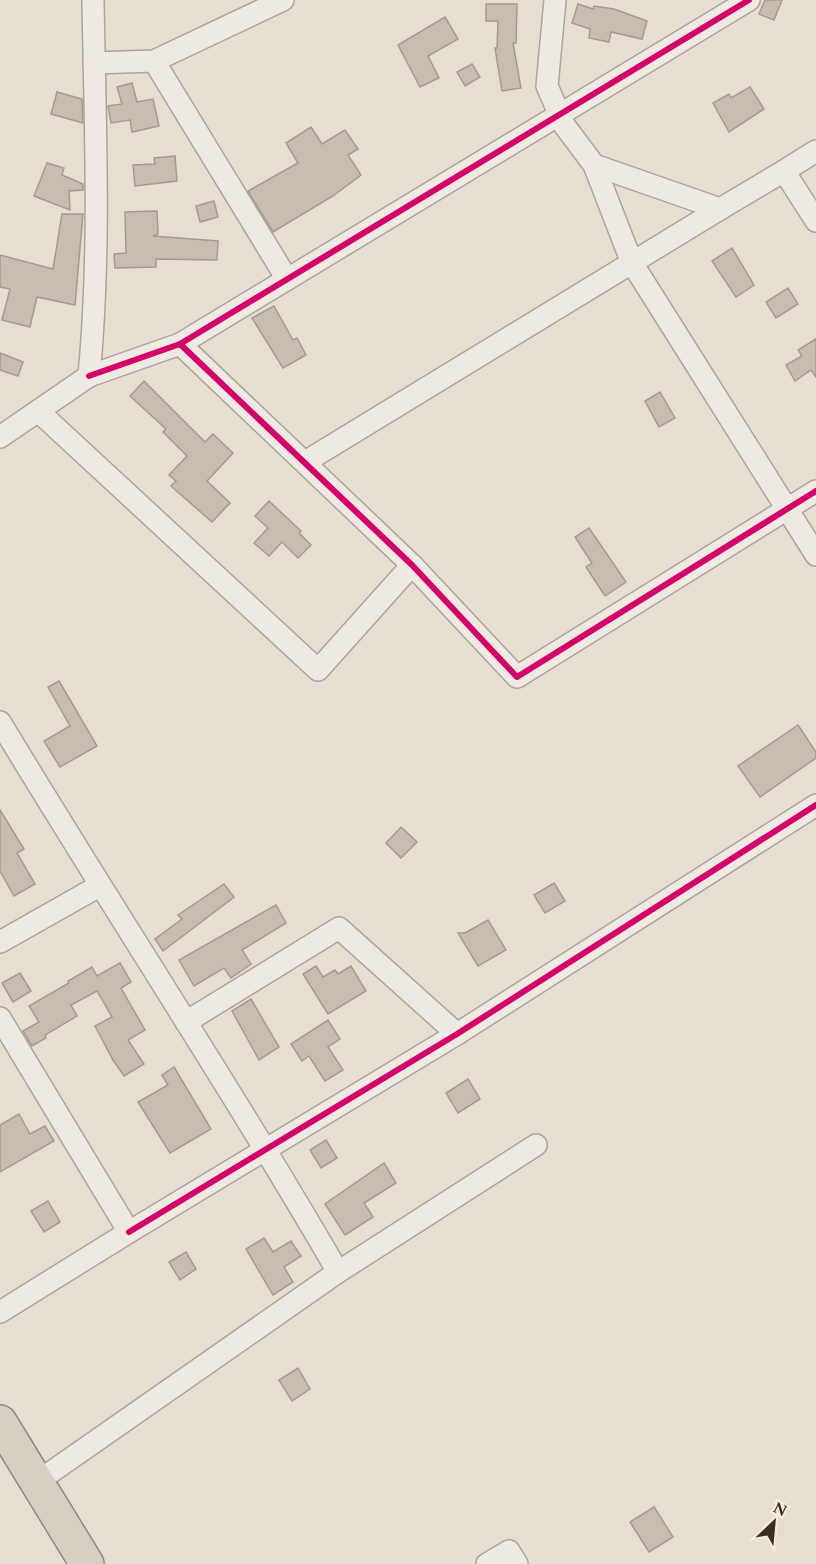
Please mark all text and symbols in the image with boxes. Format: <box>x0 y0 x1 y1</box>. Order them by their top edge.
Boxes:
north arrow <box>744 1492 804 1552</box>
text: N <box>769 1496 791 1523</box>

